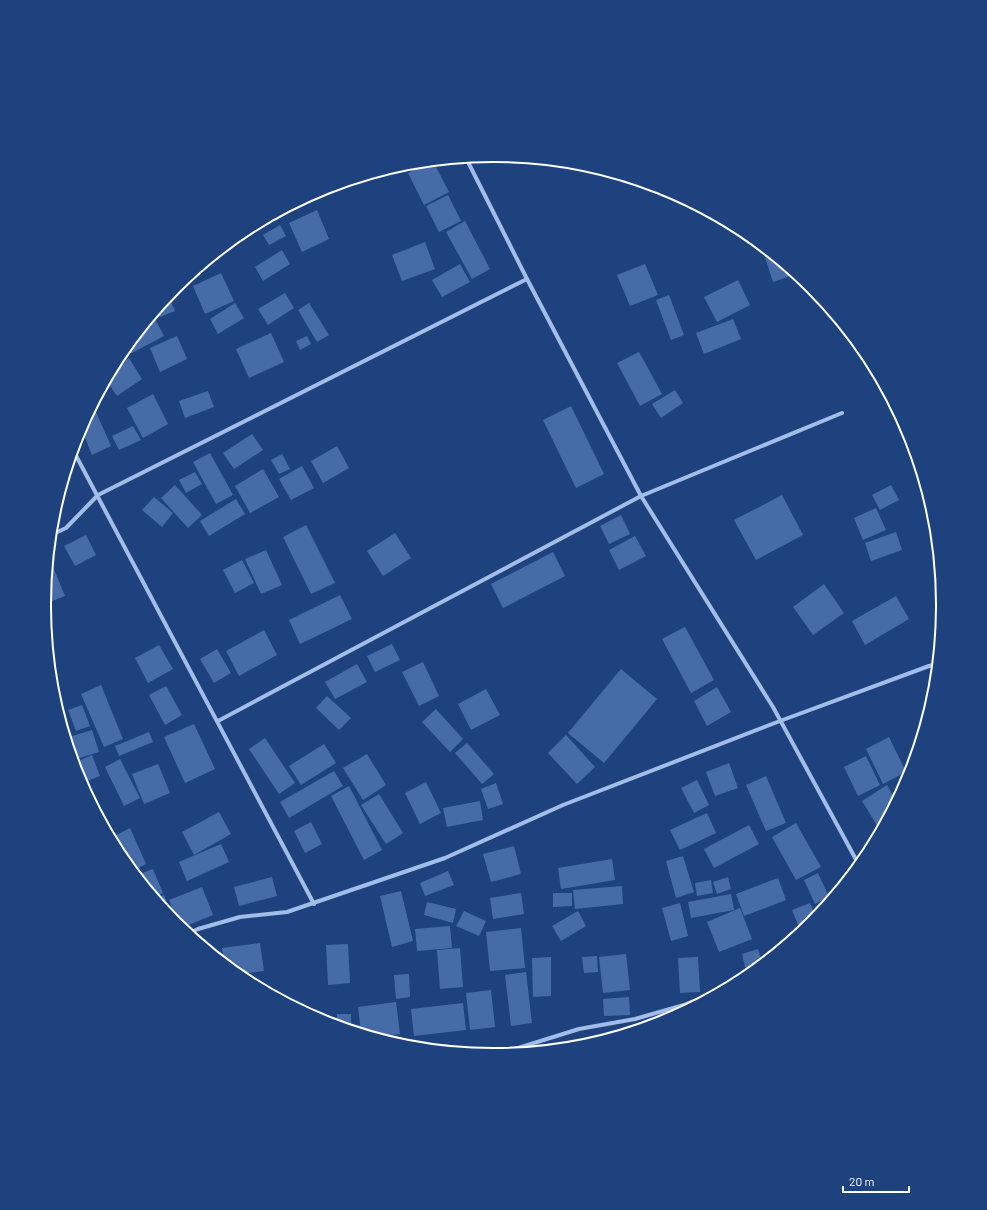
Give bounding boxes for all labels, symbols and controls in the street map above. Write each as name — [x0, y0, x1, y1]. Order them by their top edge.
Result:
scale bar — [843, 1168, 909, 1194]
text: 20 m — [849, 1174, 875, 1188]

